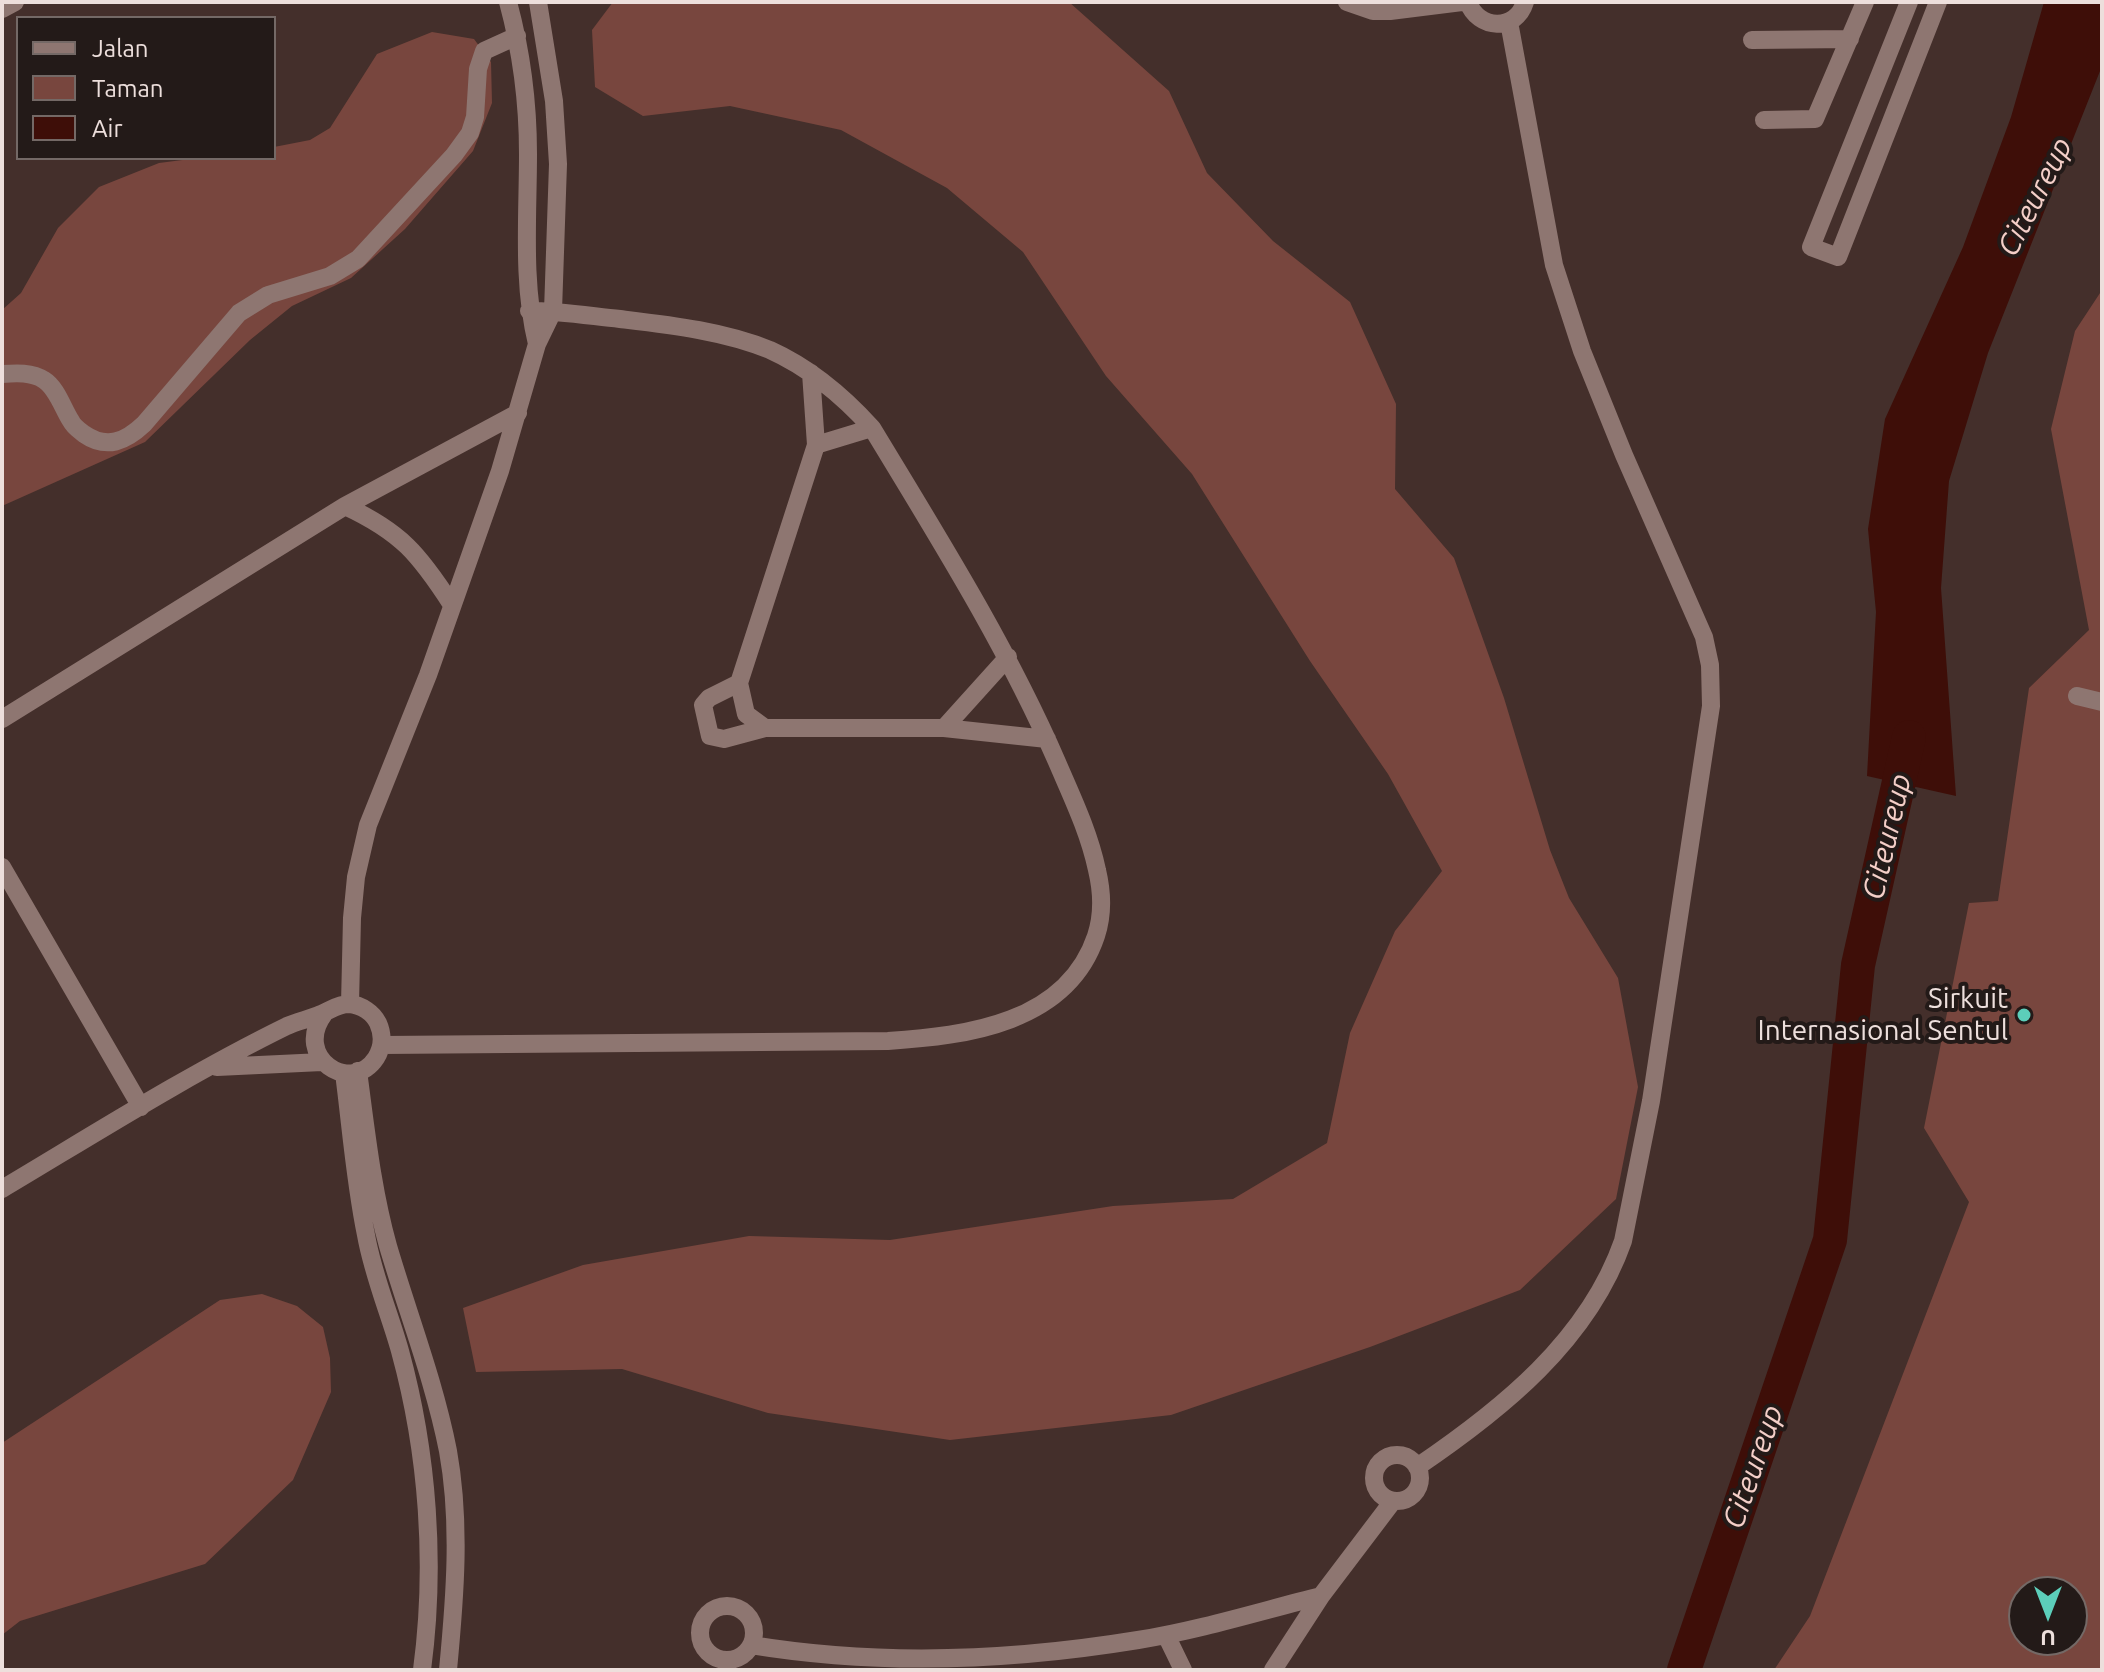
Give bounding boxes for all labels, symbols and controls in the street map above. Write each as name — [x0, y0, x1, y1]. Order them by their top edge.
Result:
legend — [16, 16, 276, 160]
text: Jalan — [92, 35, 149, 62]
text: Taman — [92, 75, 164, 102]
text: Air — [92, 115, 123, 142]
water label: Citeureup — [1990, 132, 2080, 262]
water label: Citeureup — [1855, 771, 1919, 903]
place label: Sirkuit Internasional Sentul — [1758, 982, 2008, 1048]
marker: Sirkuit Internasional Sentul — [2015, 1006, 2033, 1024]
water label: Citeureup — [1715, 1401, 1791, 1533]
north arrow — [2008, 1576, 2088, 1656]
text: U — [2040, 1626, 2056, 1651]

